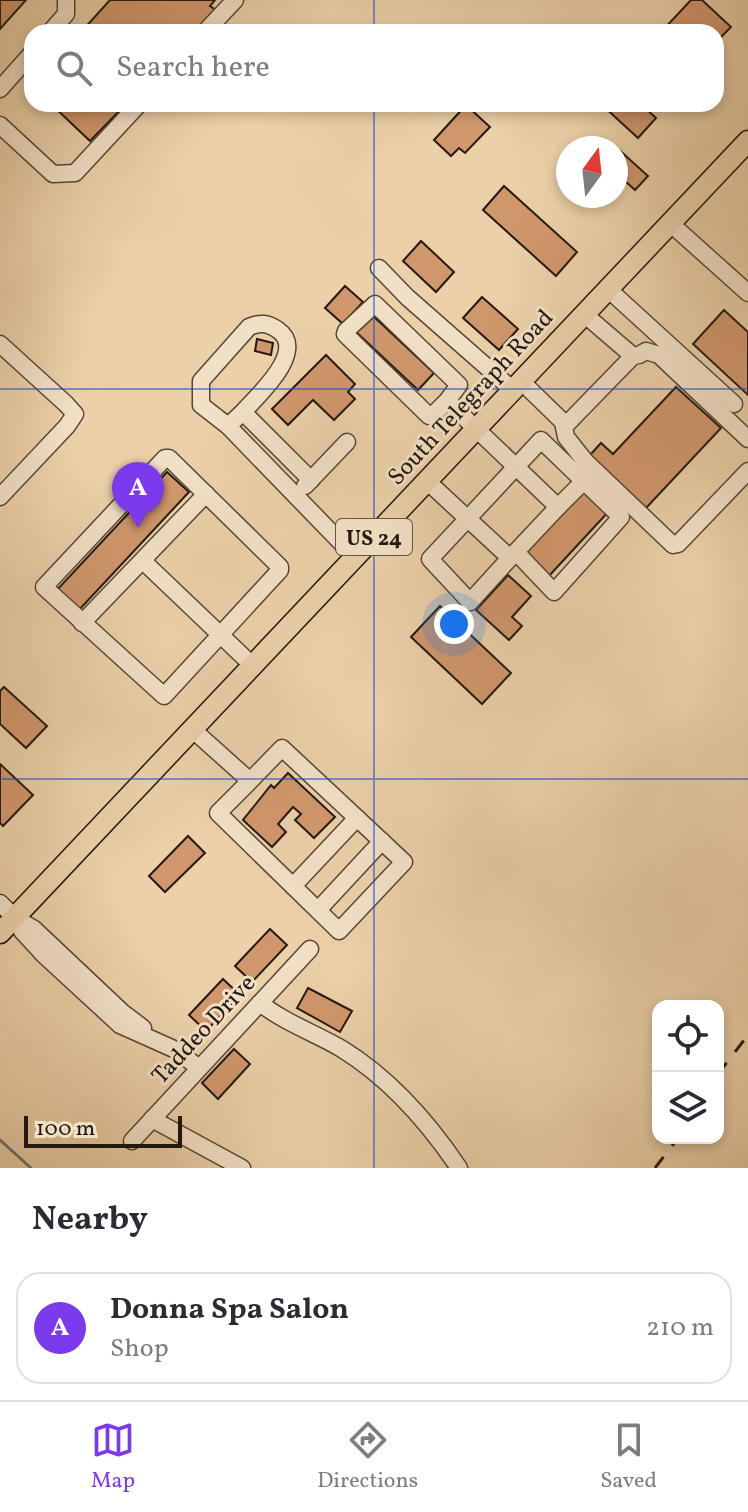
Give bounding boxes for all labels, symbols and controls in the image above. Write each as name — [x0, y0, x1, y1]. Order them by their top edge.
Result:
search box — [24, 24, 724, 112]
icon: search — [52, 46, 96, 90]
text: Search here — [116, 47, 270, 89]
north arrow — [556, 136, 628, 208]
street label: South Telegraph Road — [381, 303, 562, 494]
pin: A — [112, 462, 164, 528]
road number: US 24 — [336, 519, 412, 555]
your location — [434, 604, 474, 644]
street label: Taddeo Drive — [145, 968, 264, 1093]
map controls — [652, 1000, 724, 1144]
button: locate — [652, 1000, 724, 1072]
button: layers — [652, 1072, 724, 1144]
scale bar — [24, 1112, 182, 1148]
text: 100 m — [36, 1114, 95, 1145]
text: Nearby — [32, 1197, 148, 1244]
text: Donna Spa Salon — [110, 1289, 349, 1331]
text: A — [51, 1310, 69, 1346]
text: 210 m — [646, 1310, 714, 1346]
text: Shop — [110, 1331, 169, 1367]
tab: Map — [91, 1418, 135, 1497]
tab: Directions — [317, 1418, 418, 1497]
tab: Saved — [600, 1418, 657, 1497]

